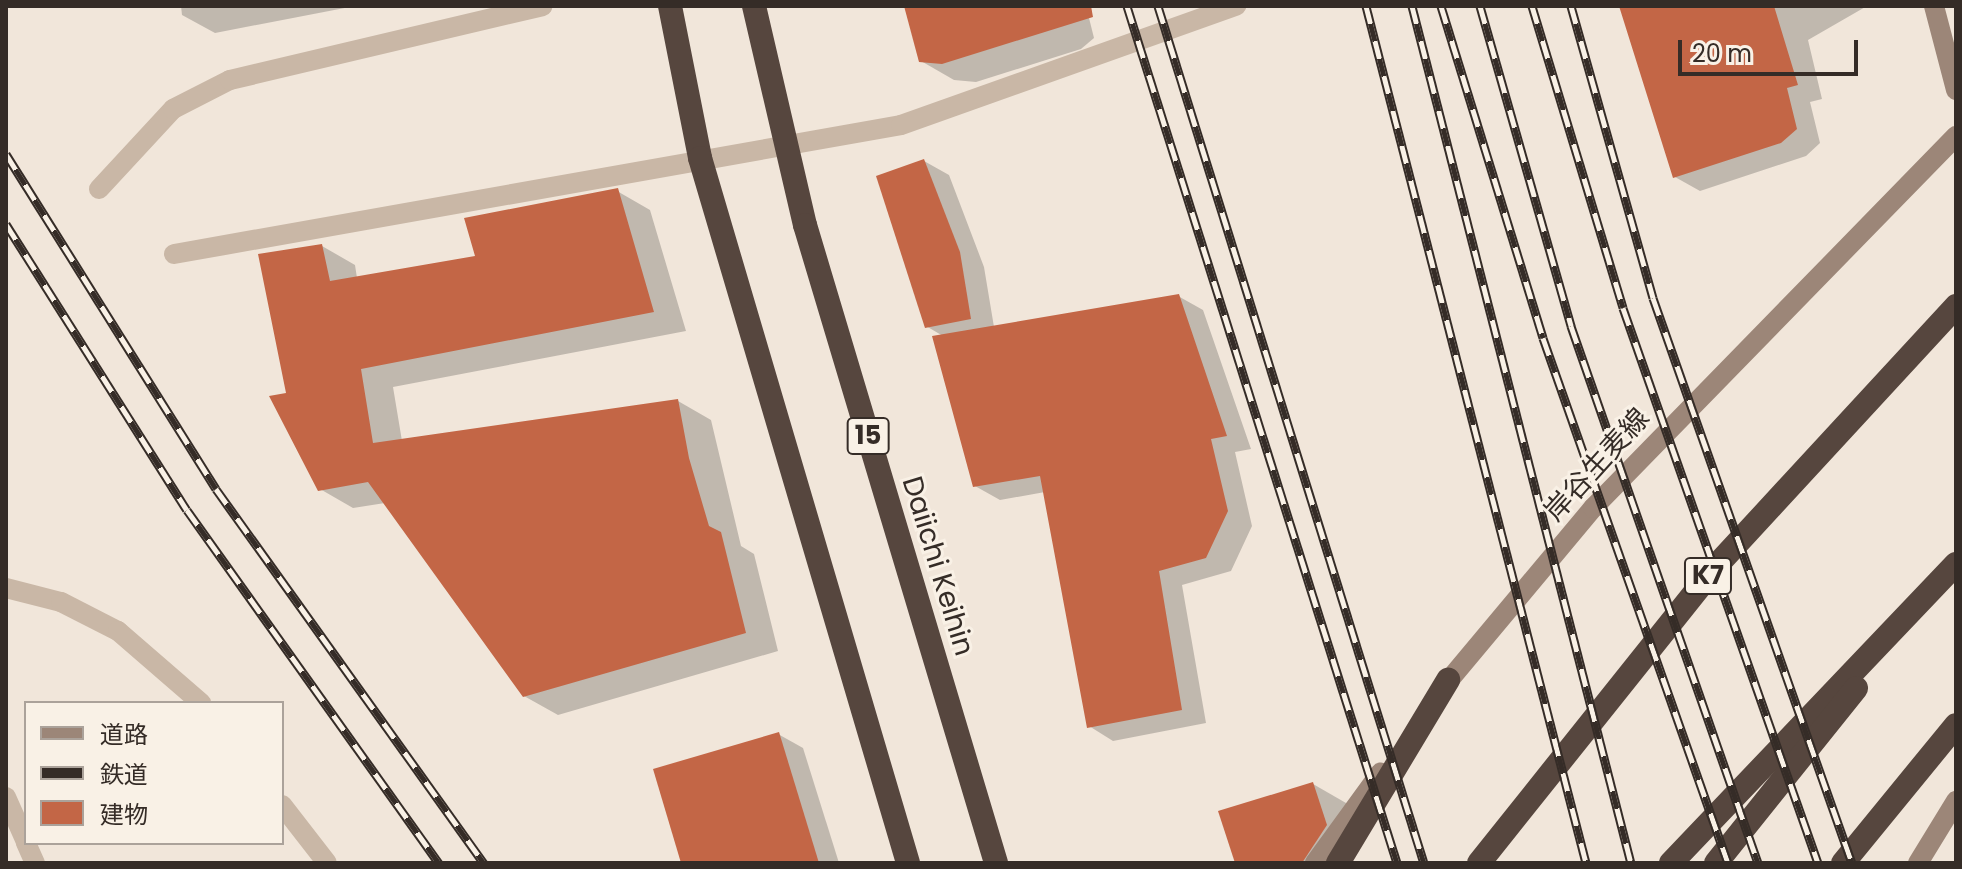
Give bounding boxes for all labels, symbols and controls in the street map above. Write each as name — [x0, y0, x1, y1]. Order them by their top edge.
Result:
scale bar — [1682, 24, 1862, 74]
text: 20 m — [1692, 37, 1752, 70]
street label: 岸谷生麦線 — [1538, 402, 1656, 528]
road number: 15 — [846, 414, 890, 458]
street label: Daiichi Keihin — [895, 472, 981, 660]
road number: K7 — [1682, 554, 1734, 598]
legend — [24, 701, 284, 845]
text: 道路 — [100, 718, 148, 751]
text: 鉄道 — [100, 758, 148, 791]
text: 建物 — [100, 798, 148, 831]

